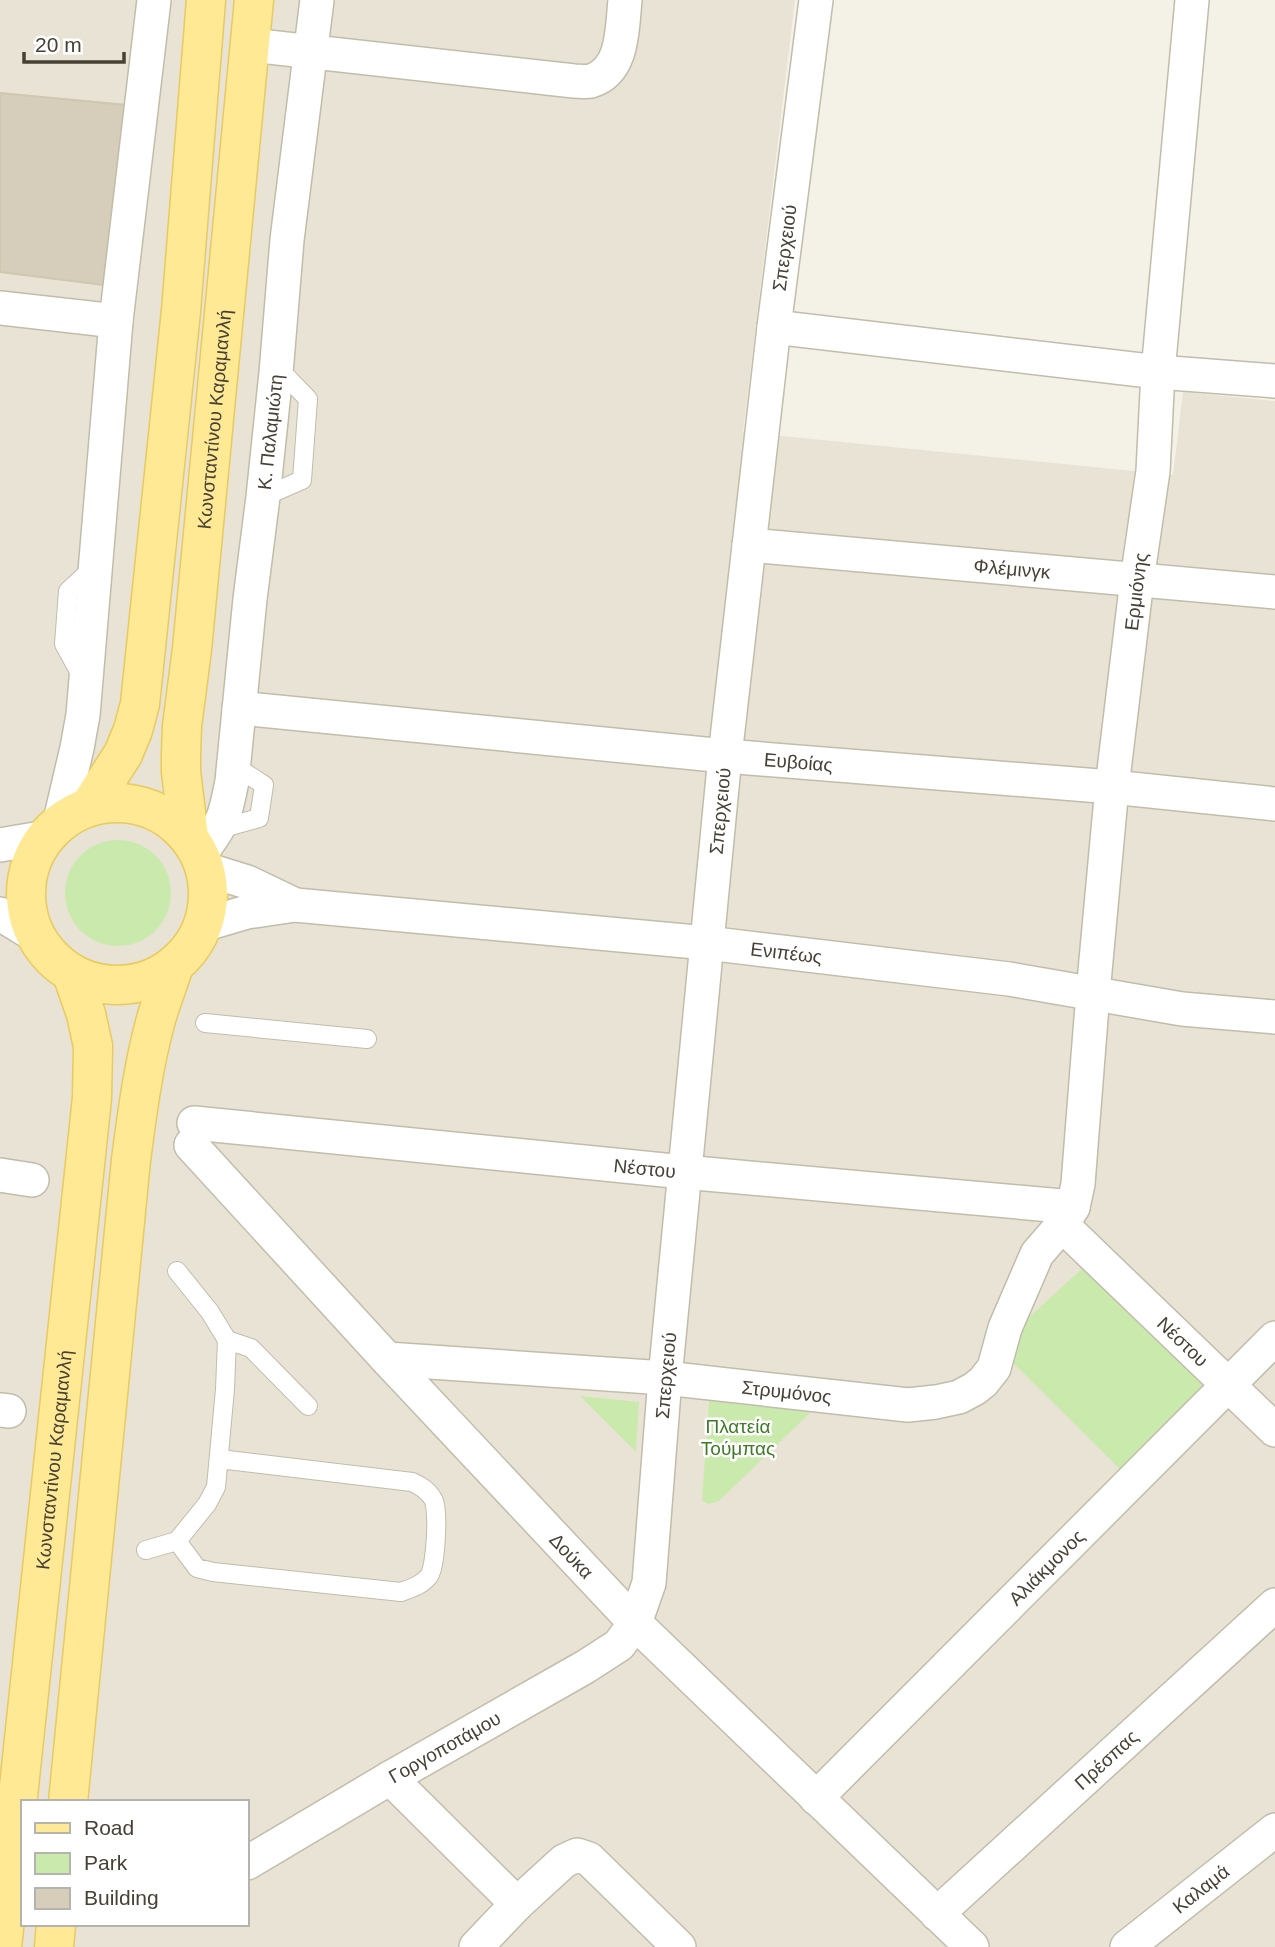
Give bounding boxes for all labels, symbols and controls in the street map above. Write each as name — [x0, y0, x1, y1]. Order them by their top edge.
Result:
scale bar — [24, 21, 124, 65]
text: 20 m — [35, 33, 82, 56]
street label: Σπερχειού — [768, 203, 800, 292]
street label: Κωνσταντίνου Καραμανλή — [193, 308, 235, 530]
street label: Κ. Παλαμιώτη — [253, 373, 286, 491]
street label: Ερμιόνης — [1120, 551, 1151, 632]
street label: Φλέμινγκ — [973, 555, 1052, 582]
street label: Ευβοίας — [763, 749, 834, 775]
street label: Σπερχειού — [705, 767, 734, 855]
street label: Ενιπέως — [749, 938, 823, 967]
street label: Νέστου — [613, 1155, 677, 1182]
street label: Νέστου — [1153, 1312, 1213, 1371]
street label: Σπερχειού — [651, 1331, 680, 1420]
street label: Κωνσταντίνου Καραμανλή — [32, 1349, 76, 1570]
street label: Στρυμόνος — [741, 1376, 833, 1407]
park label: Πλατεία Τούμπας — [701, 1416, 775, 1459]
street label: Αλιάκμονος — [1004, 1525, 1088, 1609]
street label: Δούκα — [546, 1529, 598, 1583]
street label: Γοργοποτάμου — [385, 1707, 504, 1787]
street label: Πρέσπας — [1070, 1726, 1142, 1793]
legend — [21, 1800, 248, 1926]
text: Road — [84, 1816, 134, 1839]
text: Park — [84, 1851, 128, 1874]
street label: Καλαμά — [1169, 1860, 1233, 1917]
text: Building — [84, 1886, 159, 1909]

